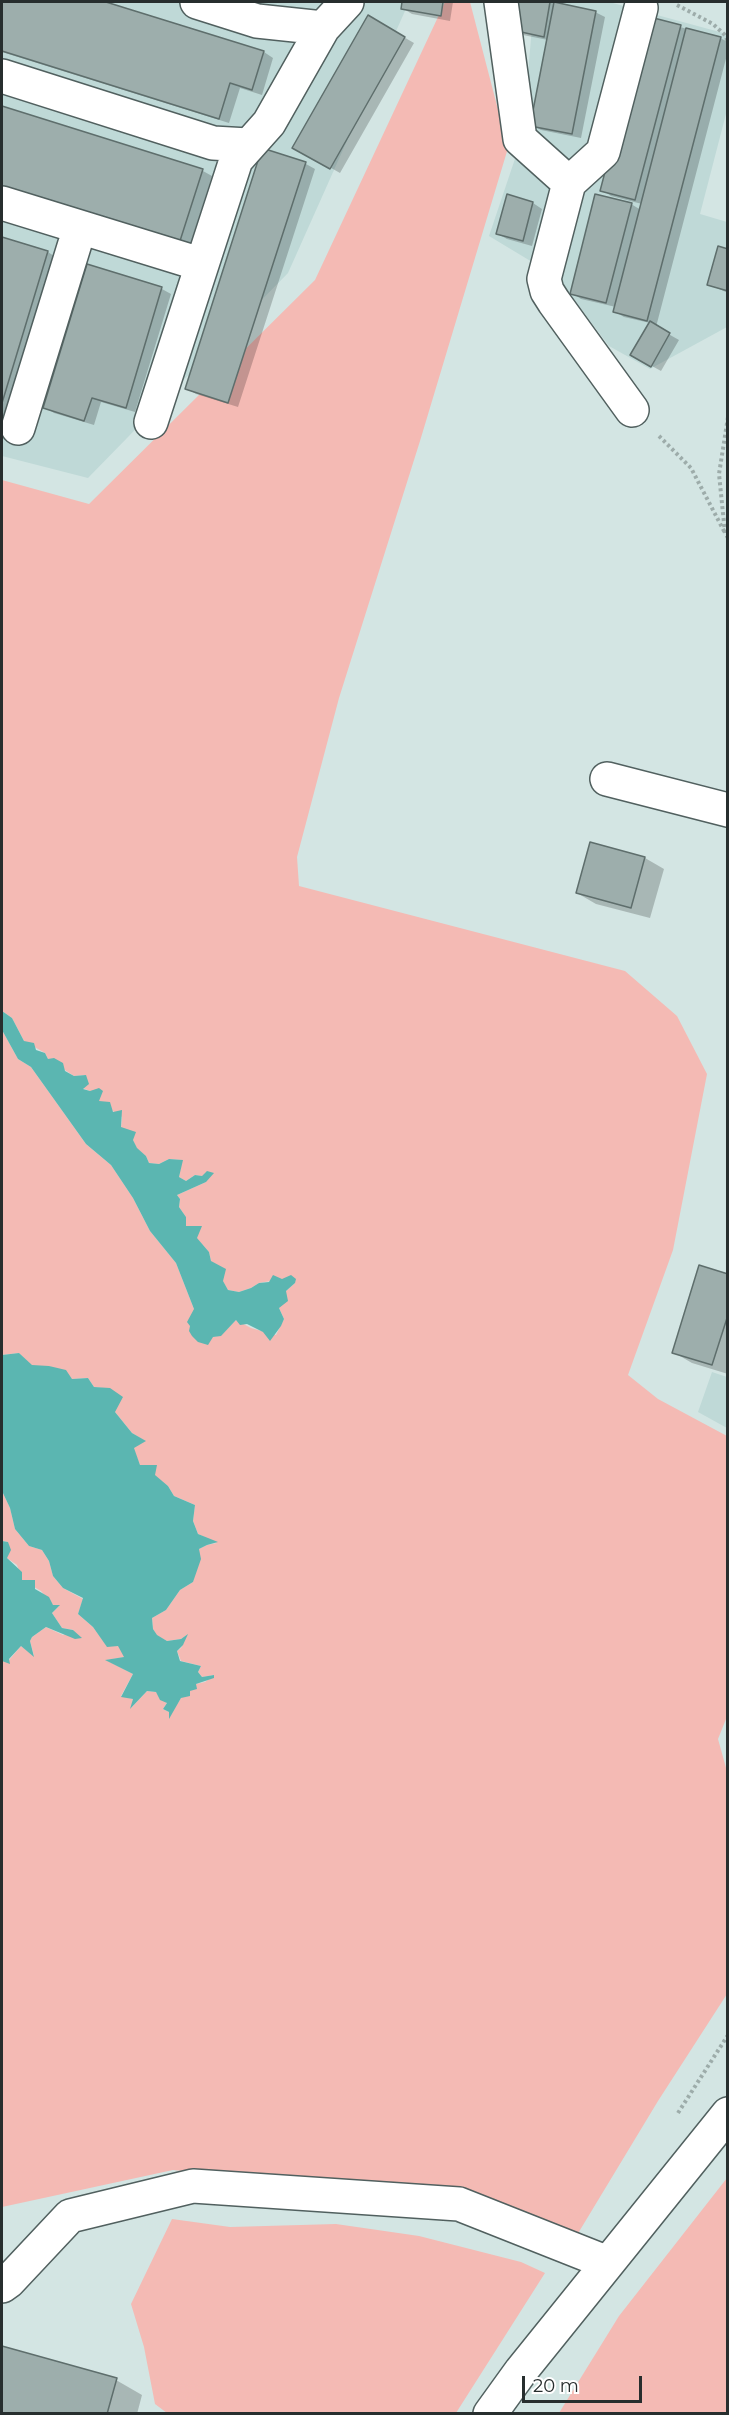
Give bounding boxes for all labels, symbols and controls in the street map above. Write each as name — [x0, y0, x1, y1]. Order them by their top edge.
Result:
scale bar — [525, 2364, 645, 2402]
text: 20 m — [533, 2375, 579, 2397]

